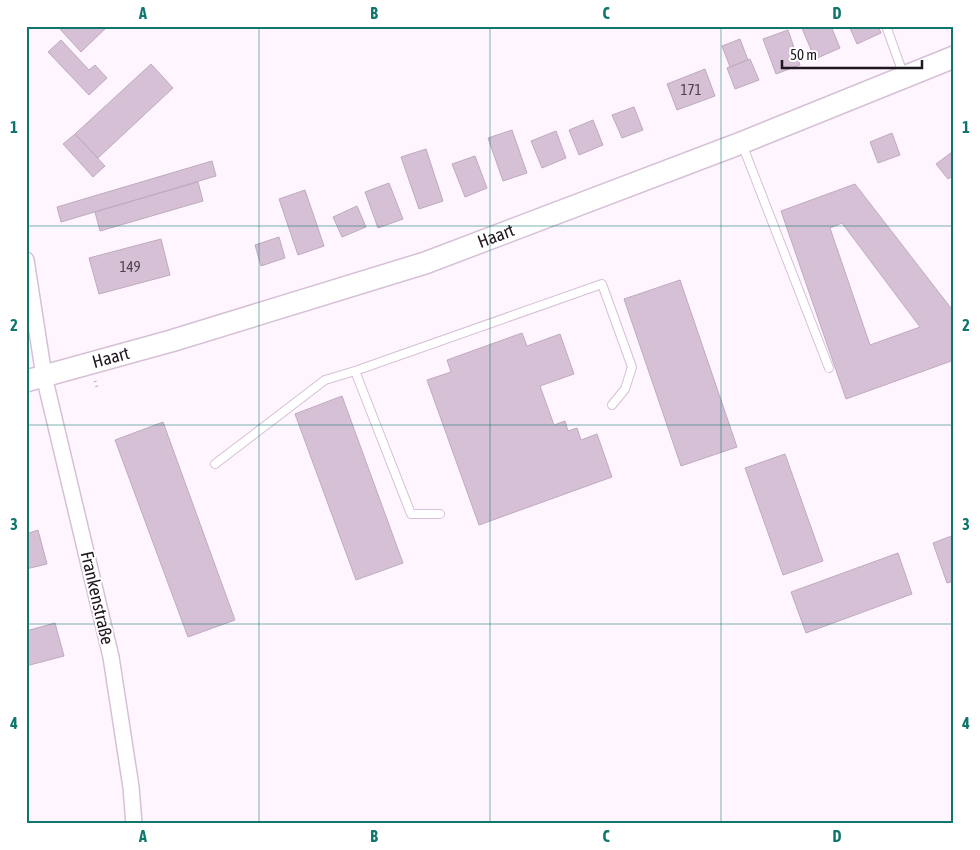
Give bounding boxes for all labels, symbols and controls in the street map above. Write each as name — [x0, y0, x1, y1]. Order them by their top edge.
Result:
text: A — [138, 4, 147, 22]
text: B — [370, 4, 378, 22]
text: C — [602, 4, 610, 22]
text: D — [833, 4, 842, 22]
scale bar — [782, 38, 922, 70]
text: 50 m — [790, 46, 817, 63]
house number: 171 — [680, 81, 702, 98]
text: 1 — [10, 118, 18, 136]
text: 1 — [962, 118, 970, 136]
street label: Haart — [474, 219, 517, 252]
house number: 149 — [119, 258, 141, 275]
text: 2 — [10, 316, 18, 334]
text: 2 — [962, 316, 970, 334]
street label: Haart — [90, 342, 132, 372]
text: 3 — [10, 515, 18, 533]
text: 3 — [962, 515, 970, 533]
street label: Frankenstraße — [77, 549, 118, 646]
text: 4 — [9, 714, 18, 732]
text: 4 — [961, 714, 970, 732]
text: A — [138, 827, 147, 845]
text: B — [370, 827, 378, 845]
text: C — [602, 827, 610, 845]
text: D — [833, 827, 842, 845]

